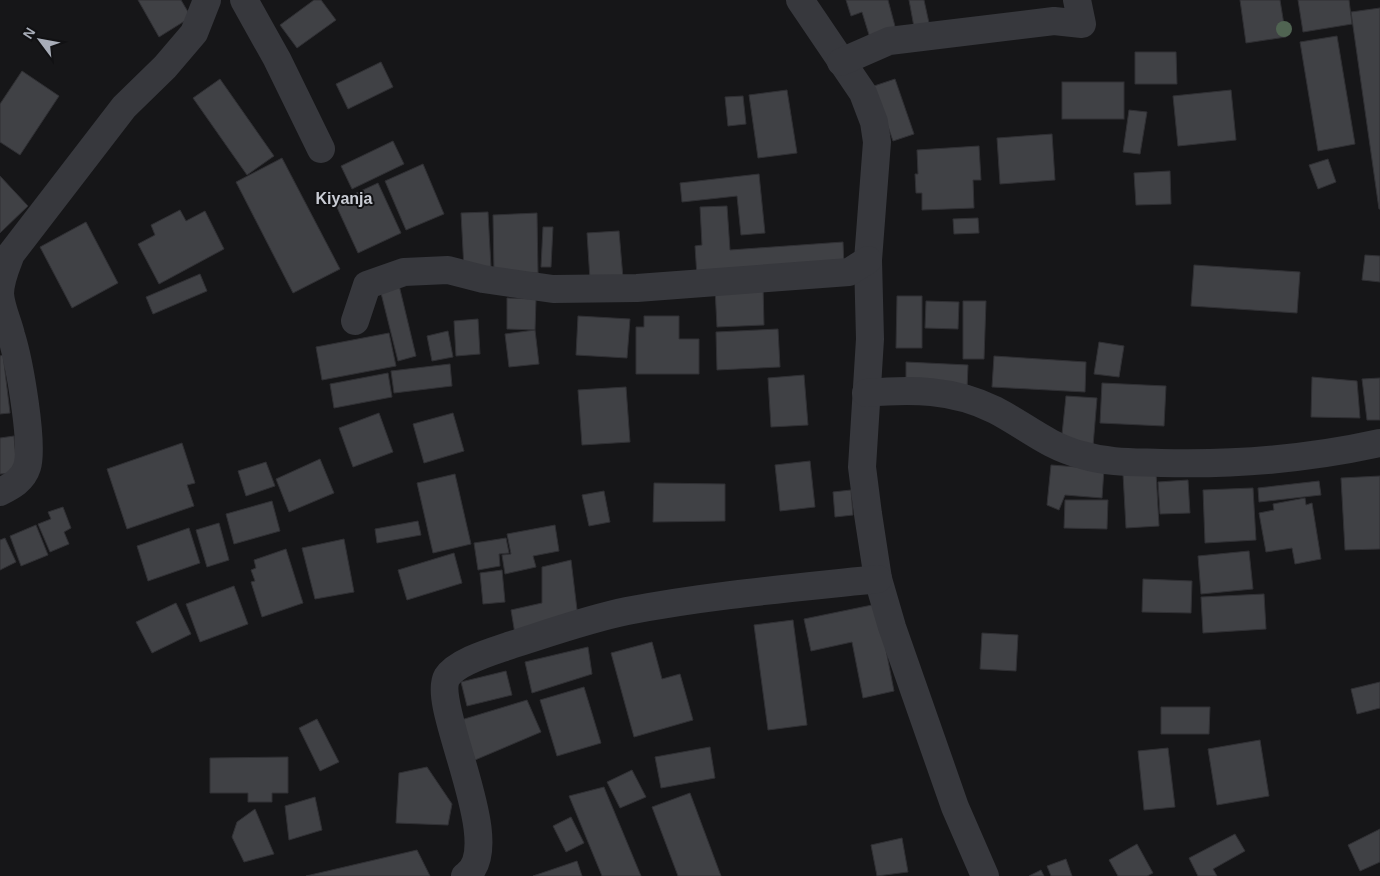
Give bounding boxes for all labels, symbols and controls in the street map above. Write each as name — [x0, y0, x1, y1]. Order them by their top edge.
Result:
north arrow — [15, 15, 65, 65]
text: N — [20, 25, 38, 42]
district label: Kiyanja — [316, 190, 373, 207]

